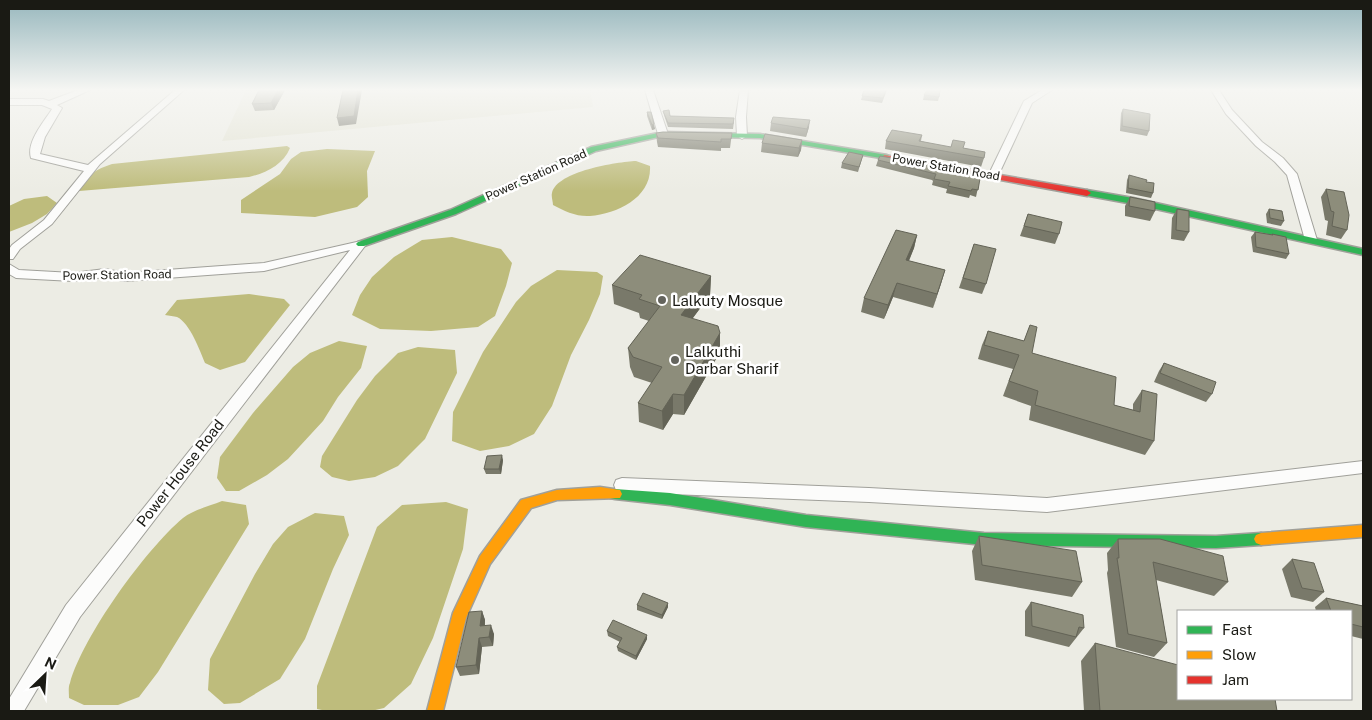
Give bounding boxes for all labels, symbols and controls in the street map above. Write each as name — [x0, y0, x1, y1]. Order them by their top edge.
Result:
street label: Power Station Road — [483, 146, 589, 204]
street label: Power Station Road — [891, 151, 1001, 183]
street label: Power Station Road — [62, 267, 172, 283]
place label: Lalkuty Mosque — [672, 292, 783, 309]
marker: Lalkuty Mosque — [656, 294, 668, 306]
place label: Lalkuthi Darbar Sharif — [685, 343, 779, 377]
marker: Lalkuthi Darbar Sharif — [669, 354, 681, 366]
street label: Power House Road — [133, 416, 227, 530]
legend — [1177, 610, 1352, 700]
text: Fast — [1222, 621, 1252, 638]
text: Slow — [1222, 646, 1257, 663]
north arrow — [20, 650, 70, 700]
text: N — [42, 654, 59, 673]
text: Jam — [1222, 671, 1249, 688]

